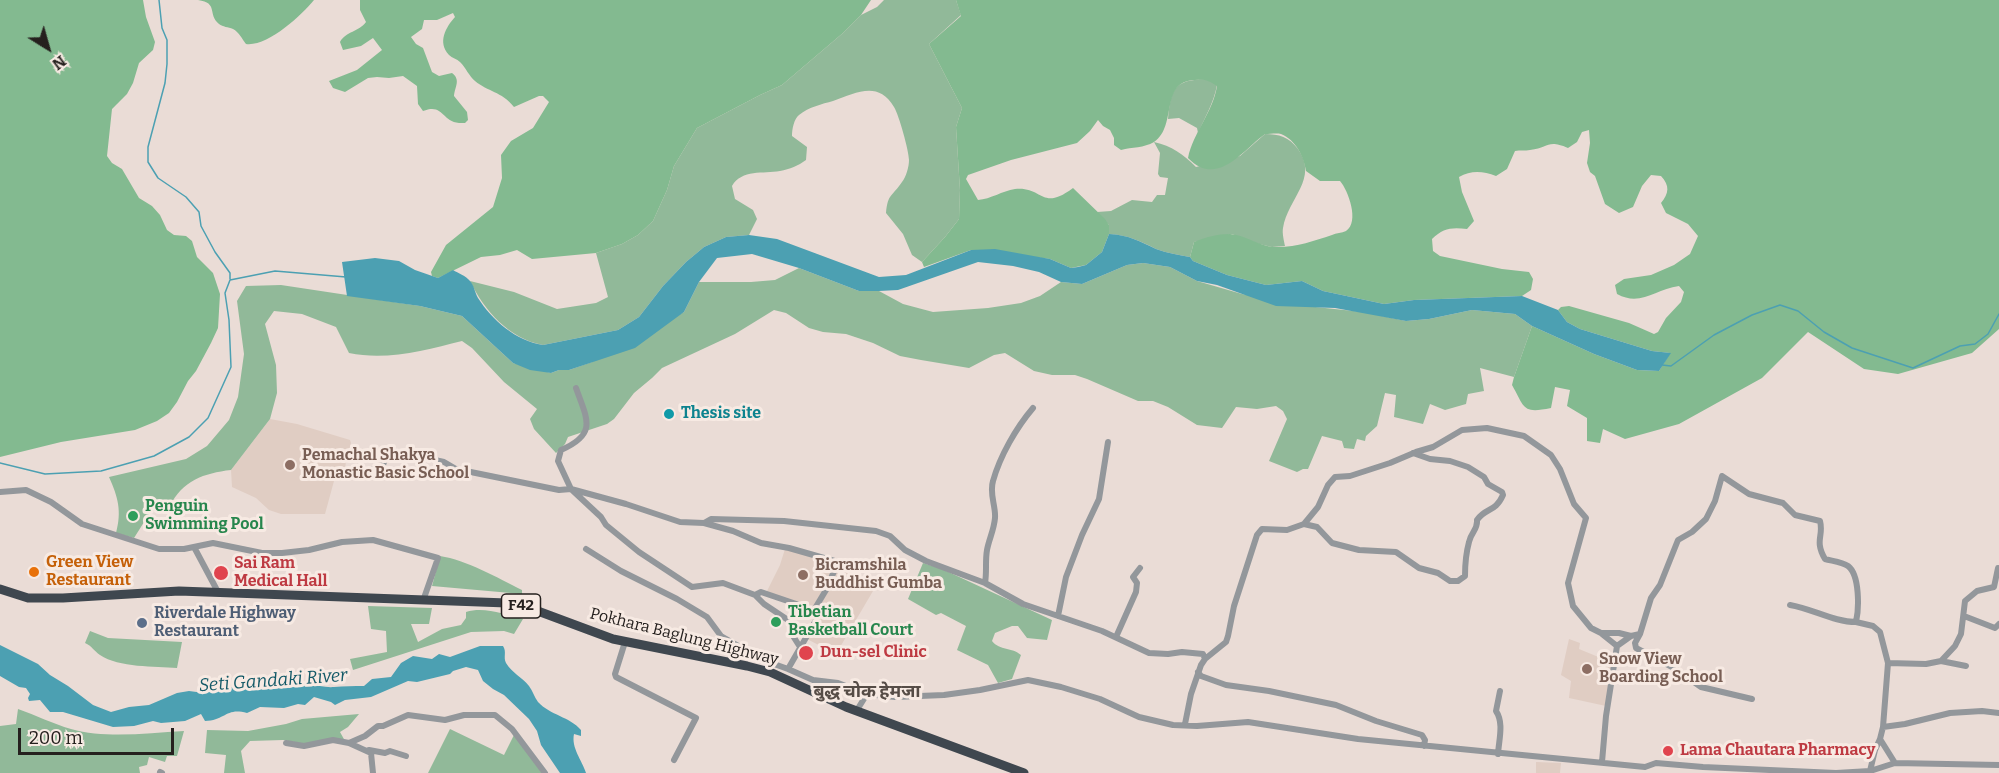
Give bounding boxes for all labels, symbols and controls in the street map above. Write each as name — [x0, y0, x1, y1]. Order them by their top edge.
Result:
north arrow — [18, 18, 78, 78]
text: N — [48, 51, 70, 74]
place label: Thesis site — [681, 404, 761, 424]
marker: Thesis site — [662, 407, 676, 421]
place label: Pemachal Shakya Monastic Basic School — [302, 446, 469, 484]
marker: Pemachal Shakya Monastic Basic School — [283, 458, 297, 472]
place label: Penguin Swimming Pool — [145, 497, 264, 535]
marker: Penguin Swimming Pool — [126, 509, 140, 523]
place label: Green View Restaurant — [46, 553, 133, 591]
place label: Sai Ram Medical Hall — [234, 554, 327, 592]
place label: Bicramshila Buddhist Gumba — [815, 556, 942, 594]
marker: Sai Ram Medical Hall — [212, 564, 230, 582]
marker: Green View Restaurant — [27, 565, 41, 579]
marker: Bicramshila Buddhist Gumba — [796, 568, 810, 582]
road number: F42 — [502, 594, 540, 618]
place label: Tibetian Basketball Court — [788, 603, 913, 641]
place label: Riverdale Highway Restaurant — [154, 604, 296, 642]
street label: Pokhara Baglung Highway — [588, 604, 780, 670]
marker: Tibetian Basketball Court — [769, 615, 783, 629]
marker: Riverdale Highway Restaurant — [135, 616, 149, 630]
place label: Dun-sel Clinic — [820, 643, 927, 663]
marker: Dun-sel Clinic — [797, 644, 815, 662]
place label: Snow View Boarding School — [1599, 650, 1723, 688]
marker: Snow View Boarding School — [1580, 662, 1594, 676]
water label: Seti Gandaki River — [198, 665, 348, 697]
district label: बुद्ध चोक हेमजा — [813, 681, 921, 703]
scale bar — [21, 716, 177, 754]
text: 200 m — [29, 727, 83, 749]
place label: Lama Chautara Pharmacy — [1680, 741, 1875, 761]
marker: Lama Chautara Pharmacy — [1661, 744, 1675, 758]

